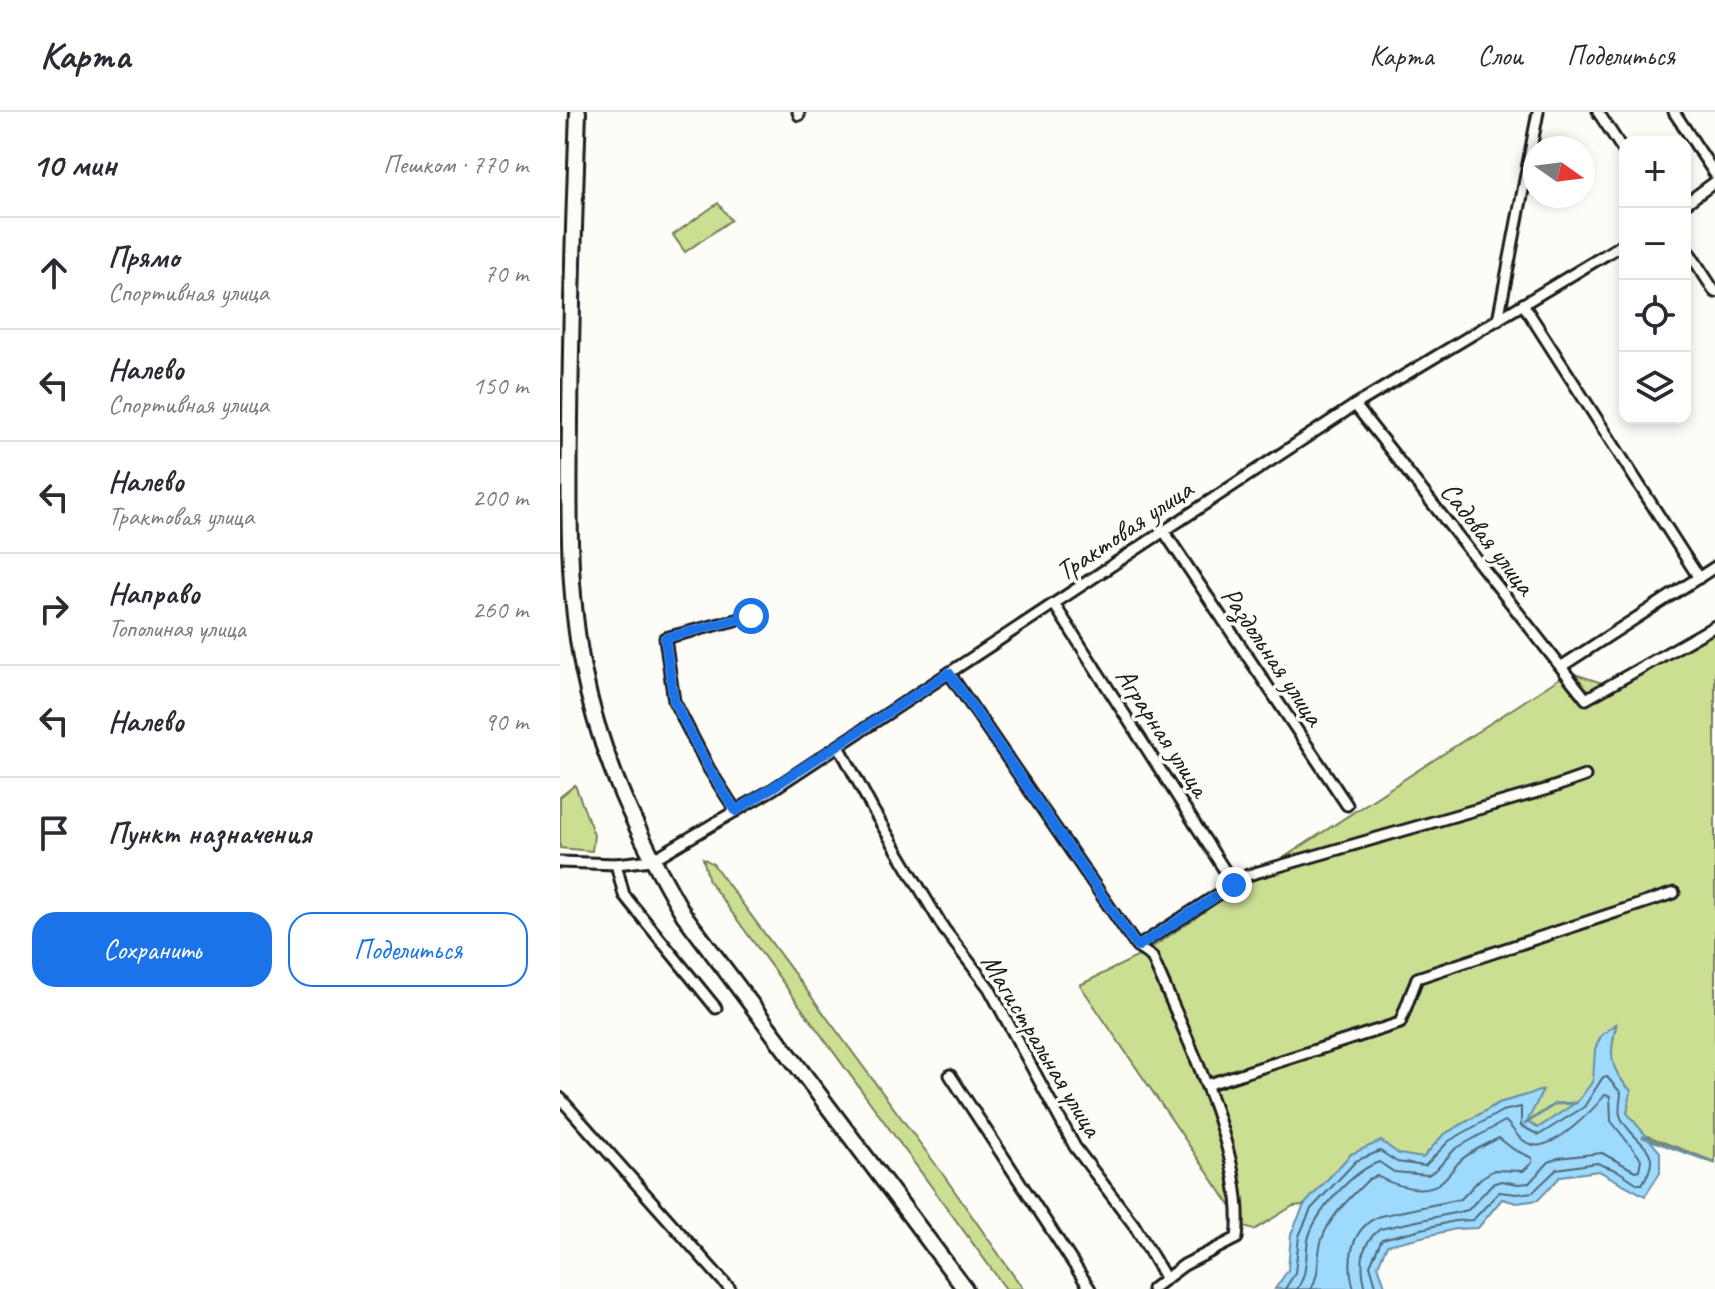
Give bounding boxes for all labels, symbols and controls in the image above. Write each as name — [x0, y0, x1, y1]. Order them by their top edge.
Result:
text: Карта — [40, 32, 130, 79]
text: Карта — [1370, 38, 1434, 73]
text: Слои — [1478, 38, 1523, 73]
text: Поделиться — [1567, 38, 1675, 73]
north arrow — [1523, 136, 1595, 208]
map controls — [1619, 136, 1691, 424]
button: + — [1619, 136, 1691, 208]
text: 10 мин — [32, 143, 116, 186]
text: Пешком · 770 m — [383, 148, 528, 181]
button: − — [1619, 208, 1691, 280]
text: Прямо — [108, 238, 179, 276]
icon: ahead — [32, 251, 76, 295]
text: 70 m — [484, 257, 528, 290]
text: Спортивная улица — [108, 276, 269, 309]
button: locate — [1619, 280, 1691, 352]
text: Налево — [108, 350, 184, 388]
button: layers — [1619, 352, 1691, 424]
icon: left — [32, 363, 76, 407]
text: 150 m — [472, 369, 528, 402]
text: Спортивная улица — [108, 388, 269, 421]
text: Налево — [108, 462, 184, 500]
street label: Трактовая улица — [1049, 471, 1200, 589]
street label: Садовая улица — [1433, 474, 1544, 603]
icon: left — [32, 475, 76, 519]
text: 200 m — [472, 481, 528, 514]
text: Трактовая улица — [108, 500, 254, 533]
text: Направо — [108, 574, 200, 612]
street label: Раздольная улица — [1213, 580, 1333, 734]
icon: right — [32, 587, 76, 631]
text: 260 m — [472, 593, 528, 626]
route start — [733, 598, 769, 634]
text: Тополиная улица — [108, 612, 246, 645]
street label: Аграрная улица — [1108, 661, 1219, 805]
icon: left — [32, 699, 76, 743]
text: Налево — [108, 702, 184, 740]
text: 90 m — [484, 705, 528, 738]
icon: arrive — [32, 811, 76, 855]
text: Пункт назначения — [108, 814, 311, 852]
route end — [1216, 867, 1252, 903]
button: Сохранить — [32, 912, 272, 987]
button: Поделиться — [288, 912, 528, 987]
street label: Магистральная улица — [974, 947, 1111, 1144]

